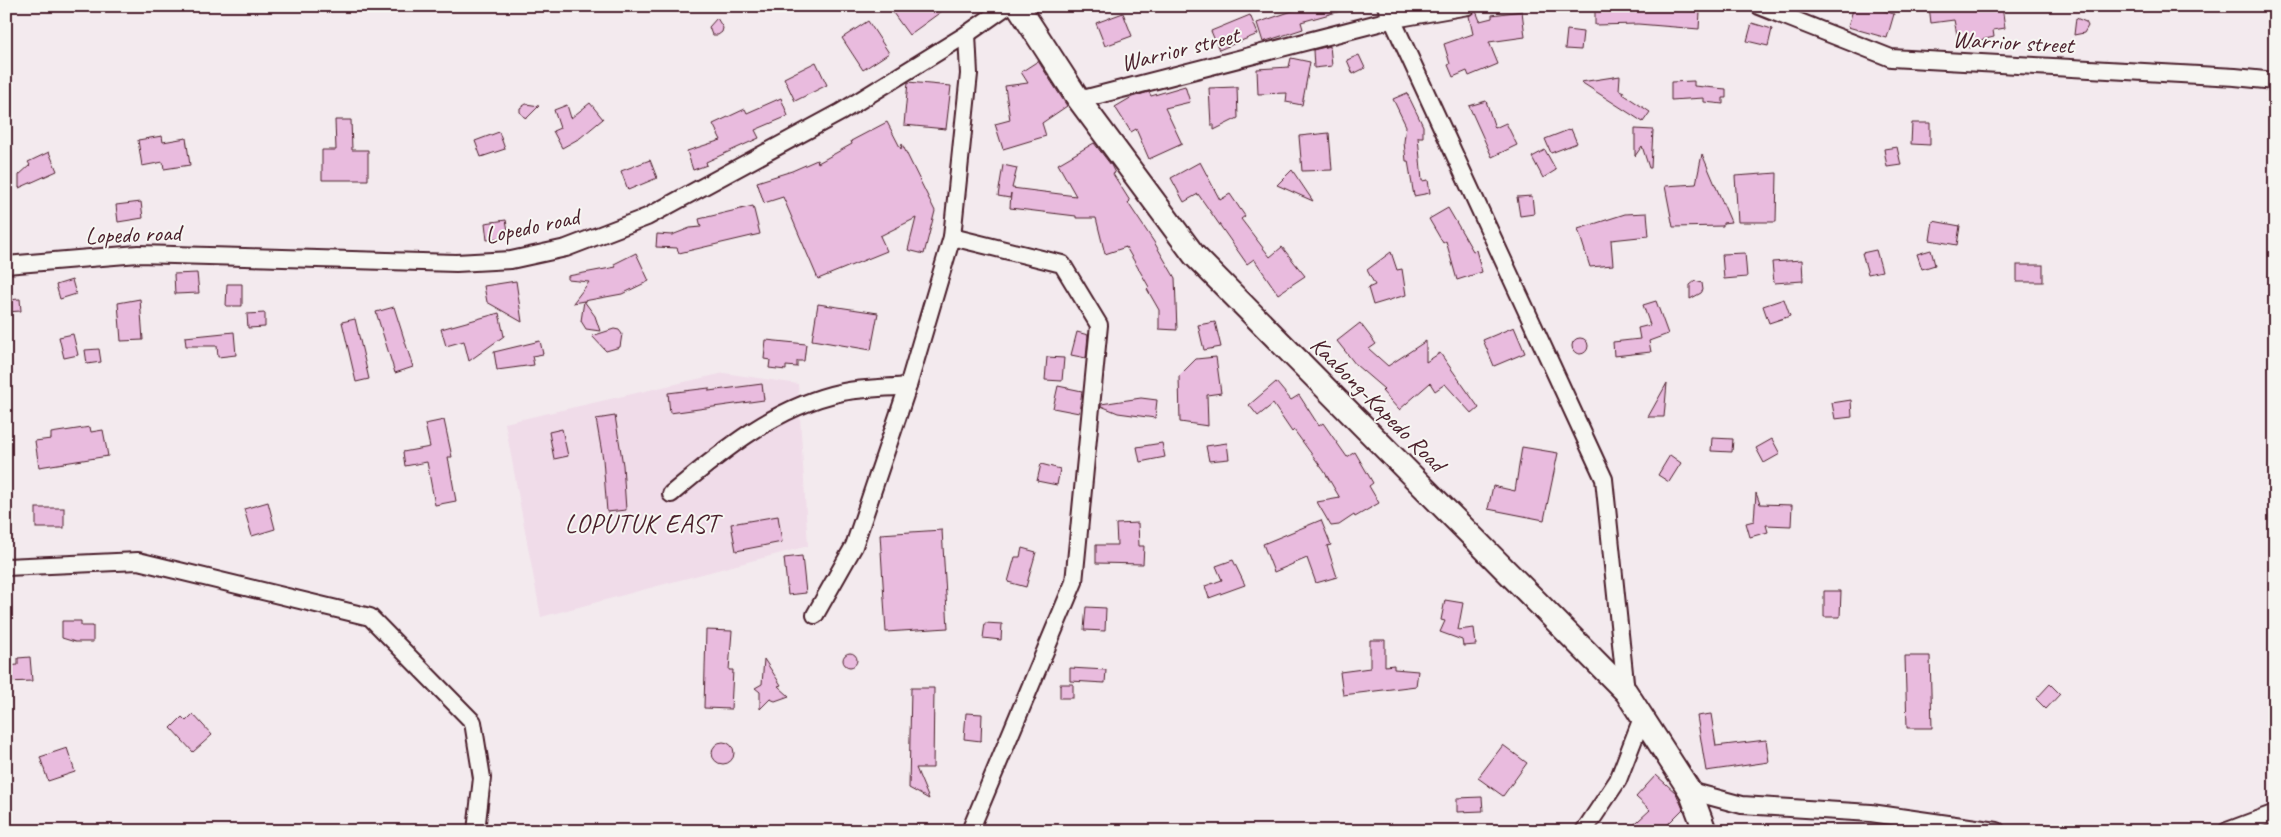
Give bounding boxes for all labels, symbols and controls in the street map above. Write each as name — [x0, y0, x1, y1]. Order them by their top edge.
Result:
street label: Warrior street — [1118, 19, 1244, 78]
street label: Warrior street — [1952, 24, 2076, 60]
street label: Lopedo road — [482, 201, 585, 251]
street label: Lopedo road — [85, 217, 185, 251]
street label: Kaabong-Kapedo Road — [1304, 330, 1455, 481]
district label: LOPUTUK EAST — [565, 507, 723, 540]

